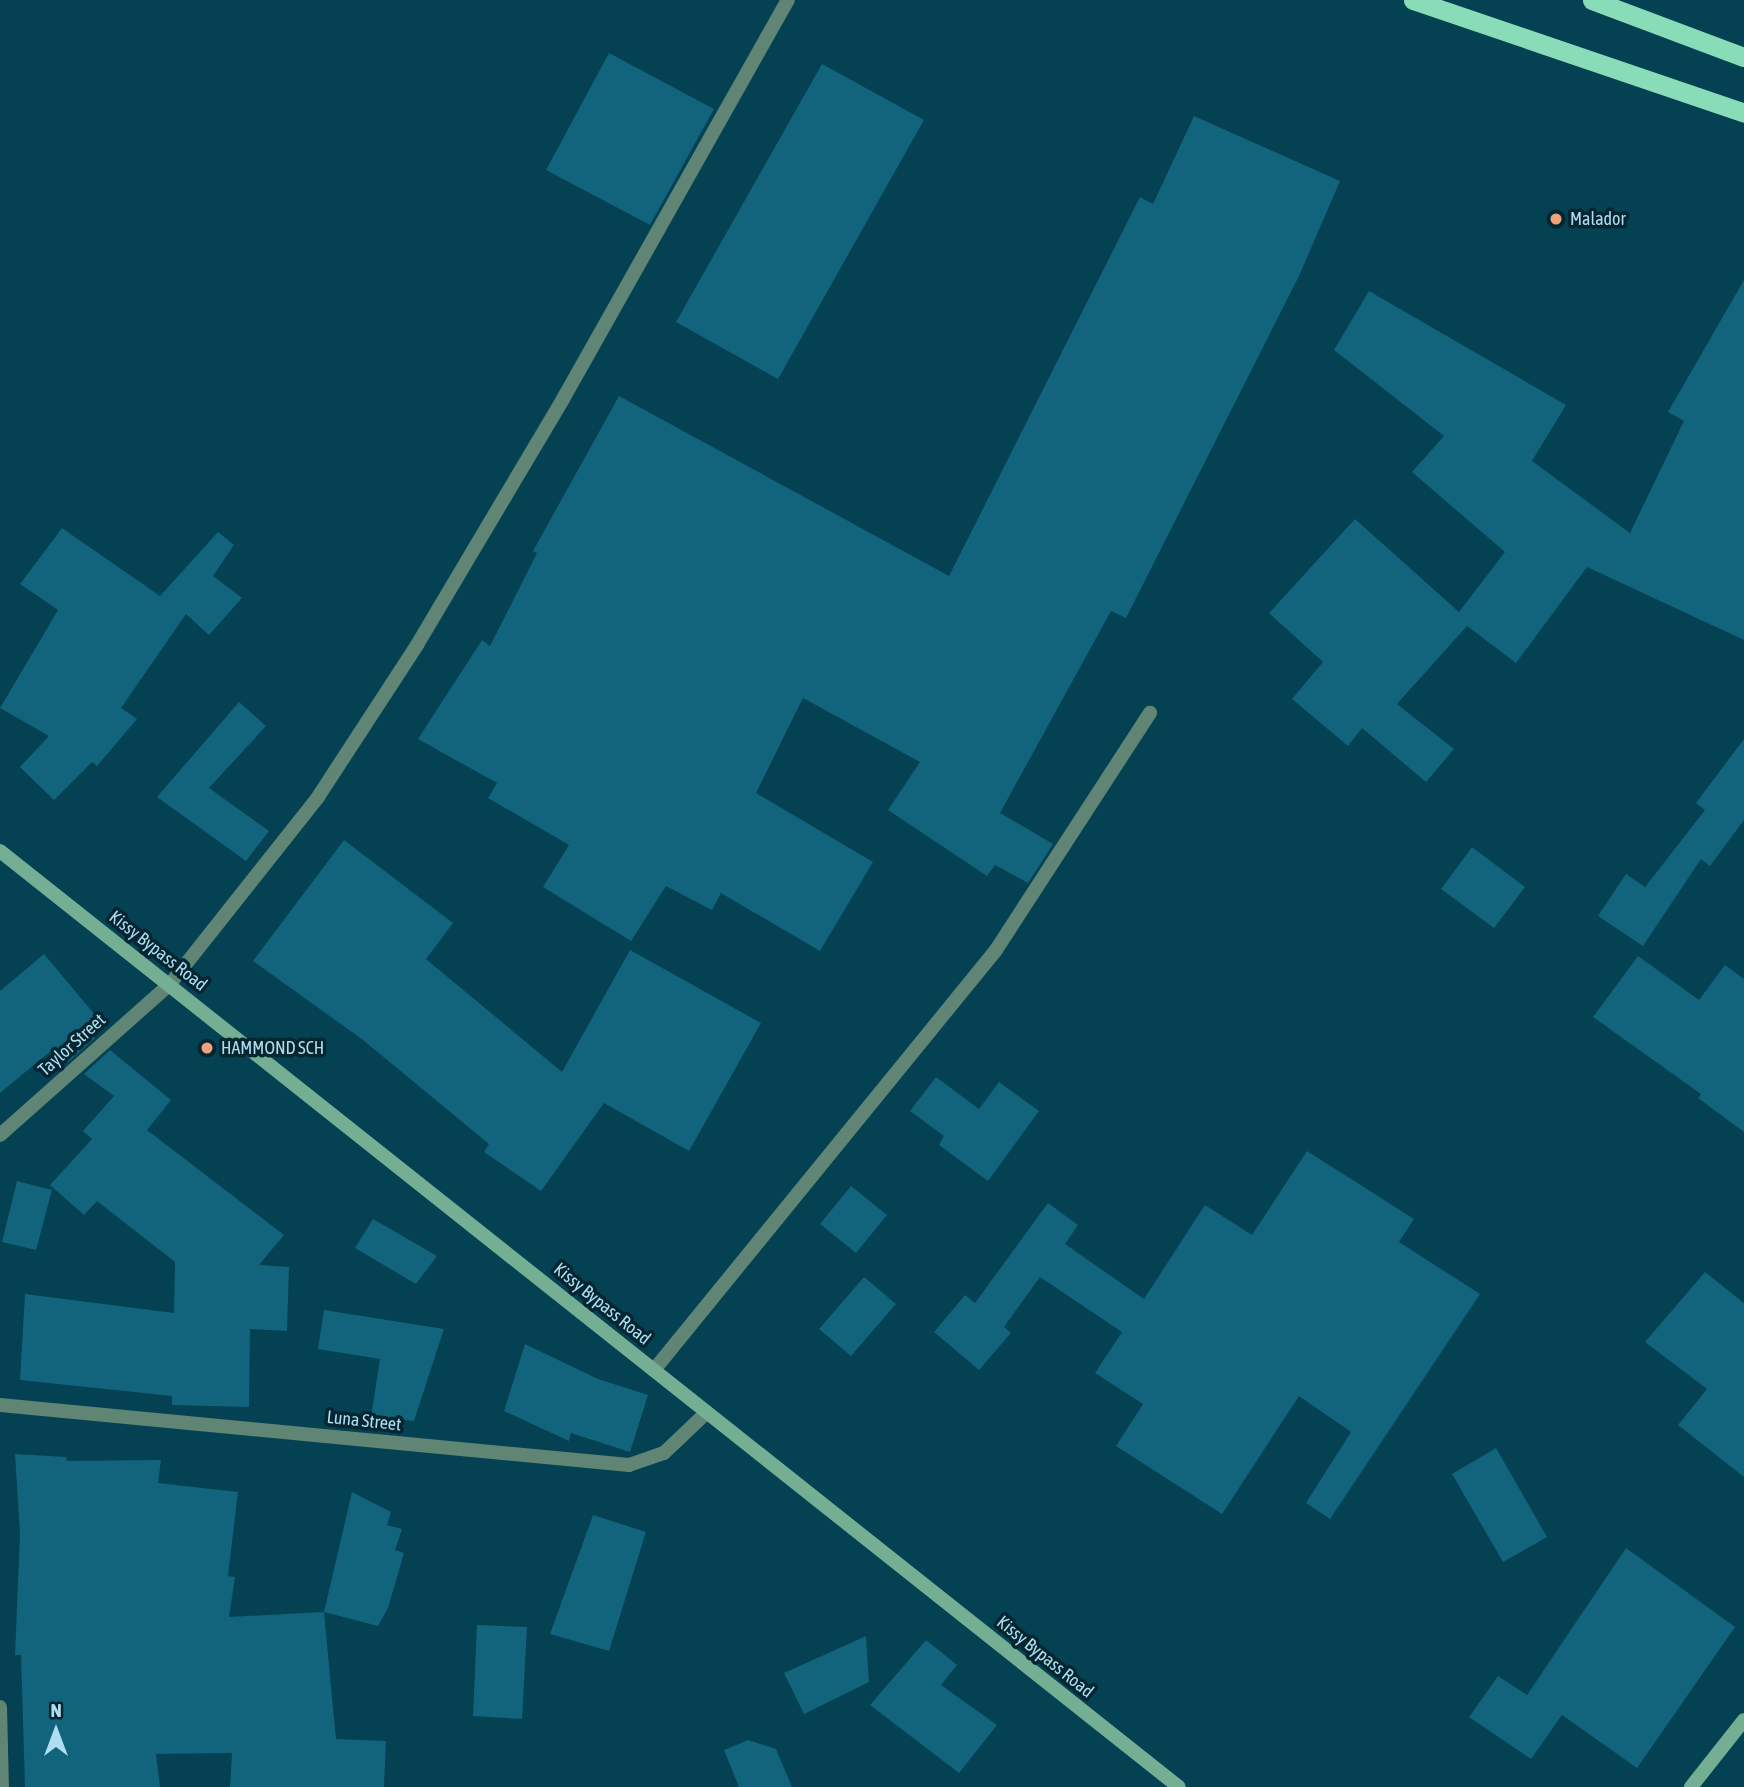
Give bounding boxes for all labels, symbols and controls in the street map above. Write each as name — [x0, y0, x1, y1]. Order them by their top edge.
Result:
place label: Malador — [1570, 208, 1626, 230]
marker: Malador — [1548, 211, 1564, 227]
street label: Kissy Bypass Road — [105, 906, 211, 996]
street label: Taylor Street — [34, 1009, 110, 1081]
place label: HAMMOND SCH — [221, 1037, 324, 1059]
marker: HAMMOND SCH — [199, 1040, 215, 1056]
street label: Kissy Bypass Road — [549, 1258, 655, 1350]
street label: Luna Street — [326, 1406, 402, 1436]
street label: Kissy Bypass Road — [992, 1611, 1098, 1703]
north arrow — [21, 1696, 91, 1766]
text: N — [50, 1699, 62, 1721]

